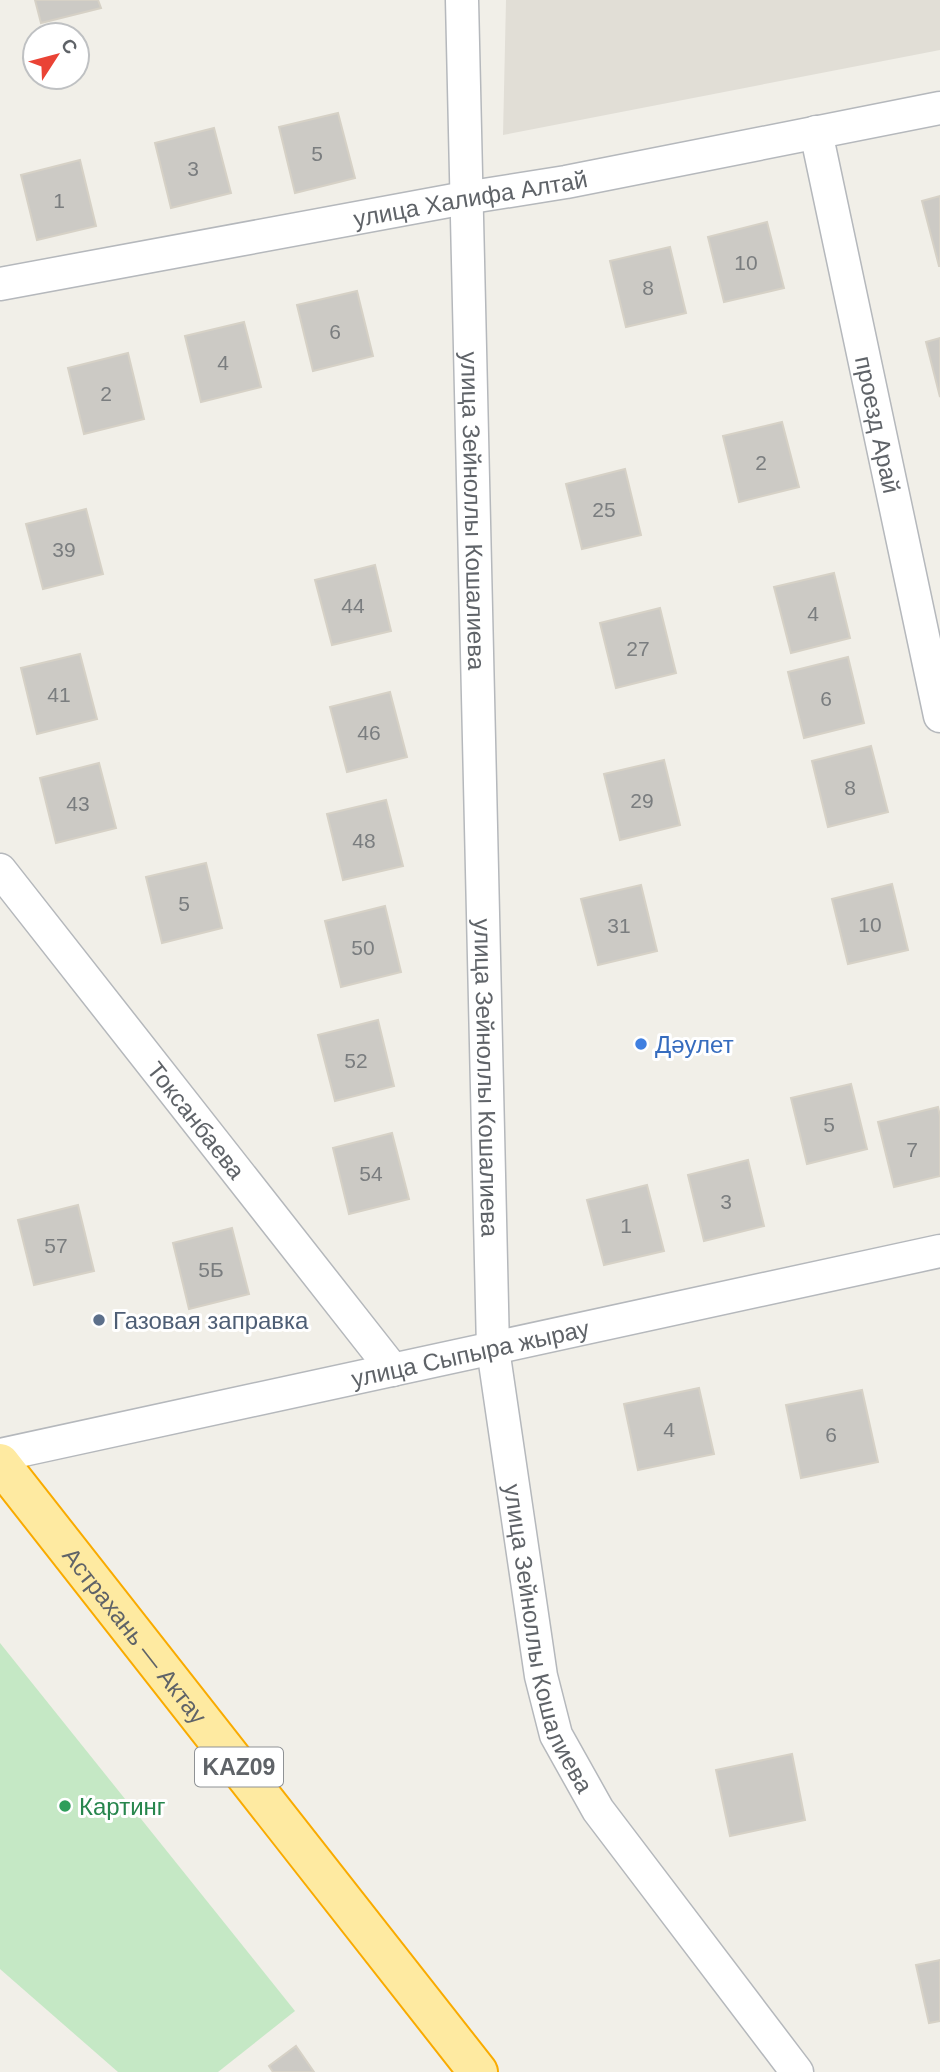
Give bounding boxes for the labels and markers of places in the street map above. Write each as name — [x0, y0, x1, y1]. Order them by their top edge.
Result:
place label: Дәулет — [655, 1031, 734, 1058]
marker: Дәулет — [633, 1036, 649, 1052]
place label: Газовая заправка — [113, 1307, 309, 1334]
marker: Газовая заправка — [91, 1312, 107, 1328]
place label: Картинг — [79, 1793, 166, 1820]
marker: Картинг — [57, 1798, 73, 1814]

